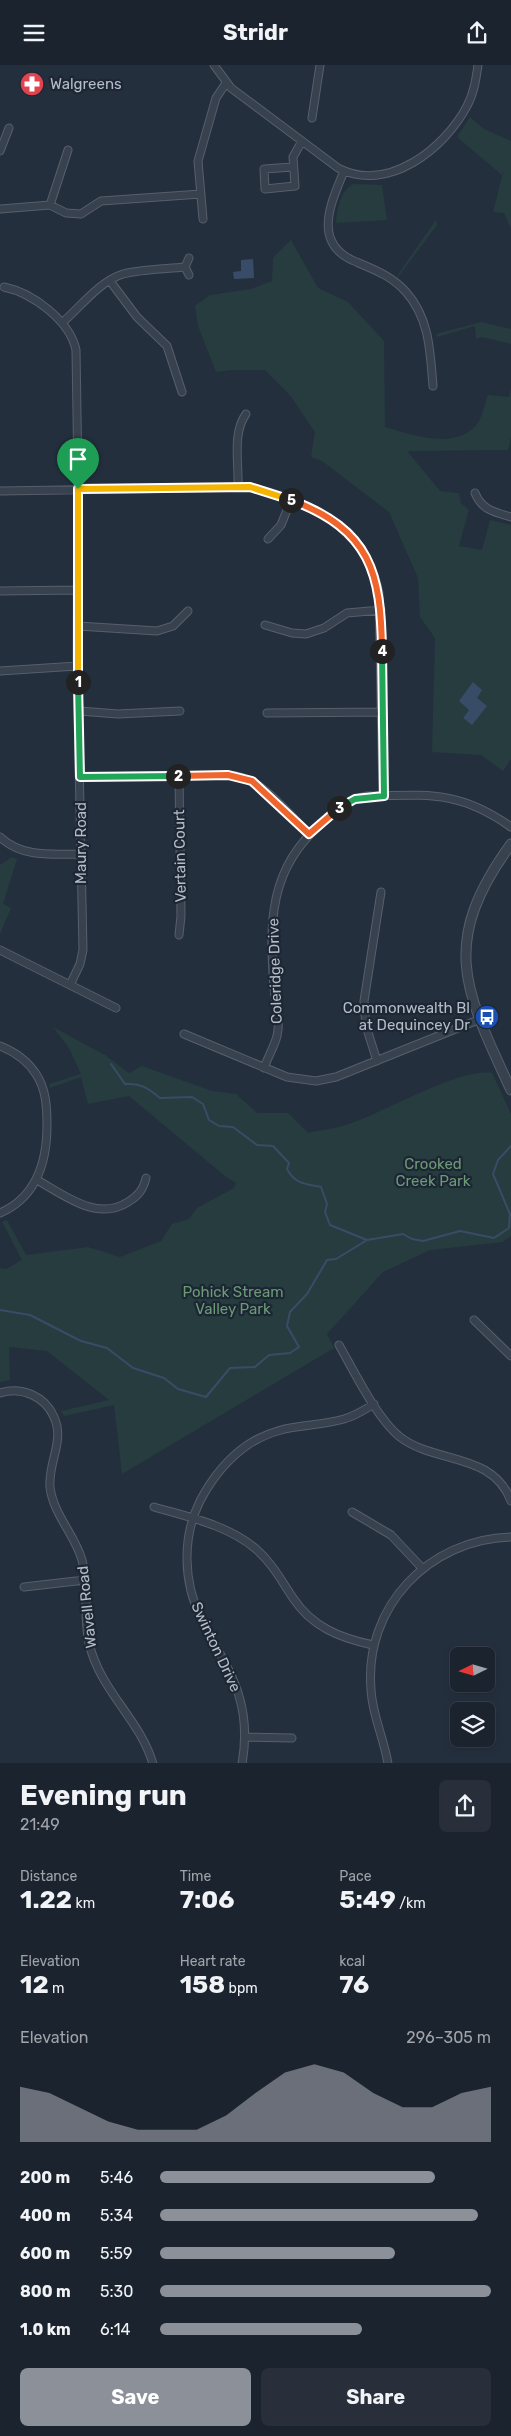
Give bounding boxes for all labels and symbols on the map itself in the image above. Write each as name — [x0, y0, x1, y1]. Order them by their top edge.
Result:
pharmacy icon: Walgreens — [19, 71, 45, 97]
place label: Walgreens — [50, 75, 122, 93]
pin — [57, 438, 99, 489]
pin: 5 — [278, 487, 304, 513]
pin: 4 — [370, 639, 394, 663]
pin: 1 — [66, 669, 90, 695]
pin: 2 — [166, 763, 190, 789]
pin: 3 — [326, 795, 352, 821]
street label: Maury Road — [72, 802, 90, 884]
street label: Vertain Court — [170, 809, 190, 903]
street label: Coleridge Drive — [264, 918, 286, 1024]
place label: Commonwealth Bl at Dequincey Dr — [343, 999, 470, 1034]
bus stop icon: Commonwealth Bl at Dequincey Dr — [474, 1004, 500, 1030]
park label: Crooked Creek Park — [396, 1155, 471, 1190]
park label: Pohick Stream Valley Park — [182, 1283, 284, 1318]
street label: Wavell Road — [74, 1565, 100, 1649]
street label: Swinton Drive — [187, 1599, 245, 1695]
north arrow — [450, 1647, 495, 1693]

